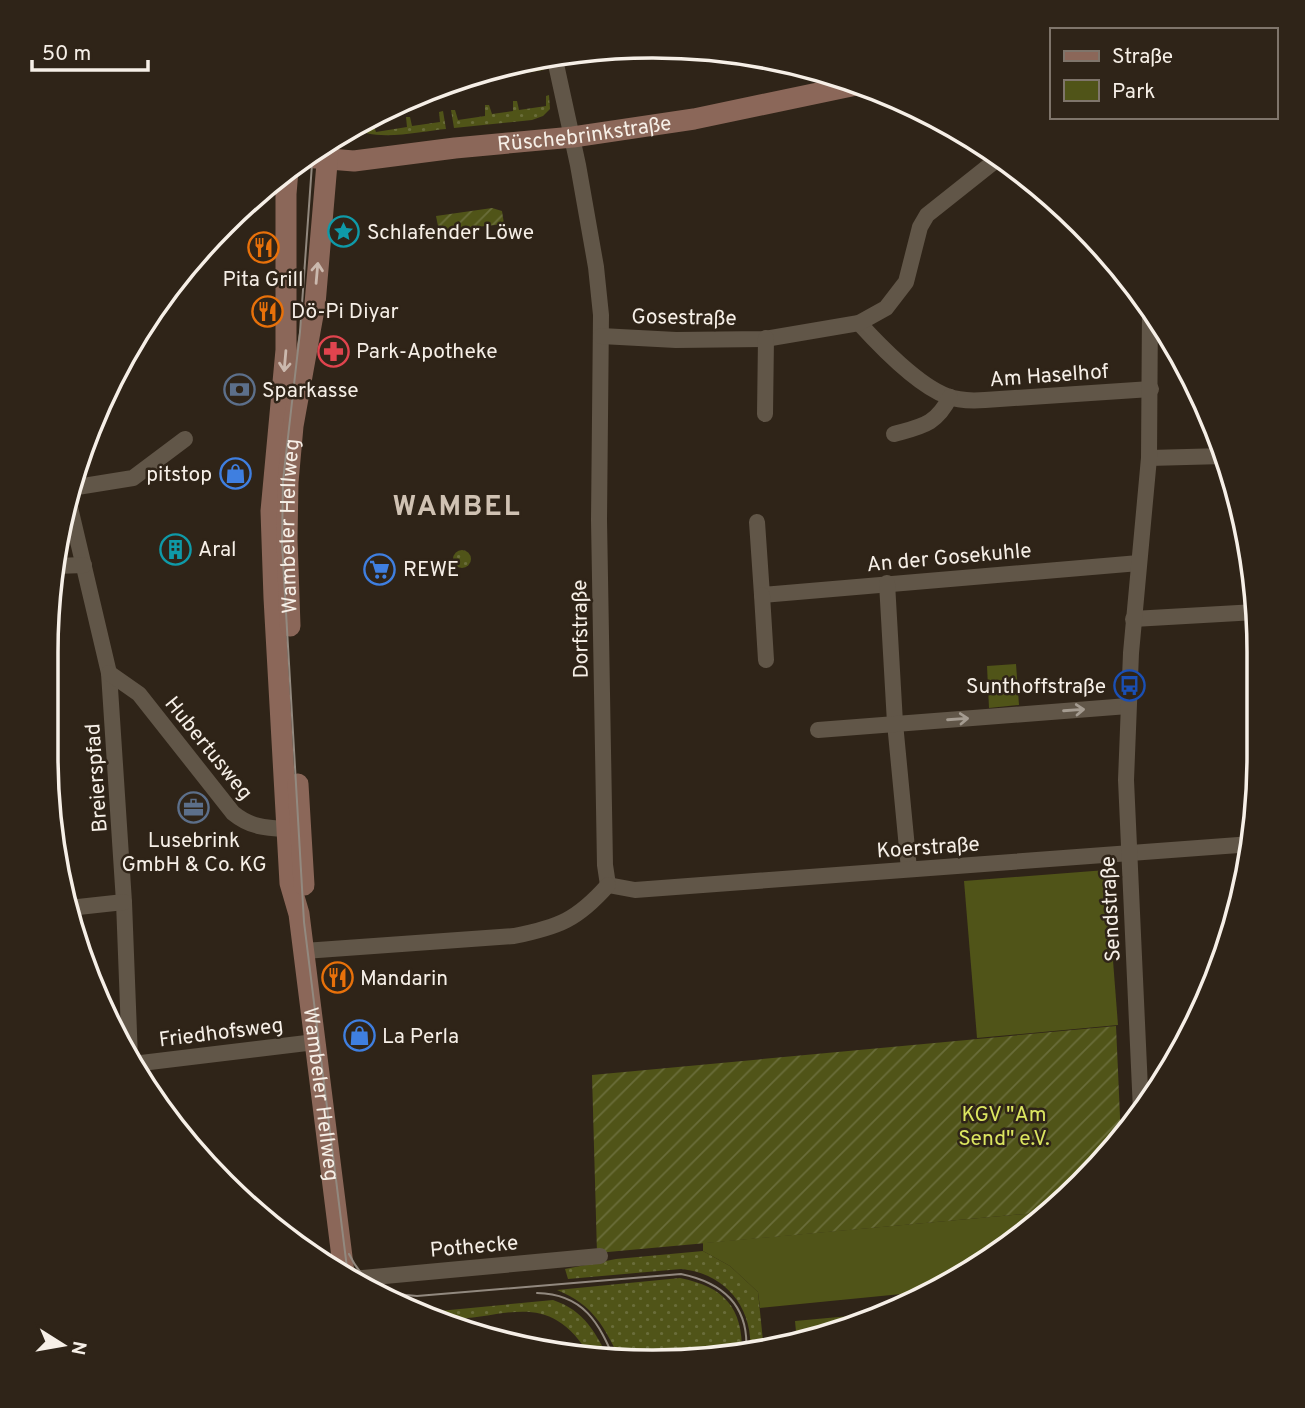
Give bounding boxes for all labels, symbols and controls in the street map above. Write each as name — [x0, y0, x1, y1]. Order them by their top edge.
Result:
scale bar — [32, 28, 147, 72]
legend — [1050, 28, 1277, 119]
text: 50 m — [42, 41, 91, 68]
text: Straße — [1112, 44, 1173, 71]
text: Park — [1112, 79, 1155, 106]
street label: Rüschebrinkstraße — [496, 111, 673, 159]
place icon: Schlafender Löwe — [327, 215, 361, 249]
place label: Schlafender Löwe — [367, 220, 534, 247]
restaurant icon: Pita Grill — [246, 230, 280, 264]
one-way arrow — [311, 262, 324, 284]
place label: Pita Grill — [222, 267, 304, 294]
restaurant icon: Dö-Pi Diyar — [251, 294, 285, 328]
place label: Dö-Pi Diyar — [291, 299, 399, 326]
street label: Gosestraße — [631, 304, 737, 333]
pharmacy icon: Park-Apotheke — [316, 334, 350, 368]
place label: Park-Apotheke — [356, 339, 498, 366]
one-way arrow — [278, 349, 291, 371]
street label: Am Haselhof — [989, 359, 1110, 394]
bank icon: Sparkasse — [222, 373, 256, 407]
place label: Sparkasse — [262, 378, 359, 405]
street label: Wambeler Hellweg — [275, 438, 307, 614]
shop icon: pitstop — [218, 457, 252, 491]
place label: pitstop — [146, 462, 212, 489]
district label: WAMBEL — [392, 490, 522, 526]
building icon: Aral — [158, 532, 192, 566]
place label: Aral — [198, 537, 237, 564]
street label: An der Gosekuhle — [865, 538, 1033, 579]
supermarket icon: REWE — [363, 552, 397, 586]
place label: REWE — [403, 557, 459, 584]
street label: Dorfstraße — [567, 579, 596, 679]
bus stop icon: Sunthoffstraße — [1112, 669, 1146, 703]
place label: Sunthoffstraße — [966, 674, 1106, 701]
street label: Hubertusweg — [158, 692, 258, 806]
one-way arrow — [1062, 703, 1085, 716]
one-way arrow — [946, 712, 968, 725]
street label: Breierspfad — [80, 723, 115, 833]
office icon: Lusebrink GmbH & Co. KG — [177, 791, 211, 825]
place label: Lusebrink GmbH & Co. KG — [121, 828, 267, 879]
street label: Koerstraße — [876, 831, 981, 866]
street label: Sendstraße — [1095, 855, 1128, 963]
restaurant icon: Mandarin — [320, 961, 354, 995]
place label: Mandarin — [360, 966, 448, 993]
street label: Wambeler Hellweg — [296, 1006, 344, 1183]
street label: Friedhofsweg — [157, 1012, 285, 1055]
shop icon: La Perla — [342, 1019, 376, 1053]
place label: La Perla — [382, 1024, 459, 1051]
park label: KGV "Am Send" e.V. — [958, 1102, 1050, 1153]
street label: Pothecke — [429, 1230, 519, 1265]
north arrow — [28, 1310, 98, 1380]
text: N — [65, 1339, 91, 1357]

